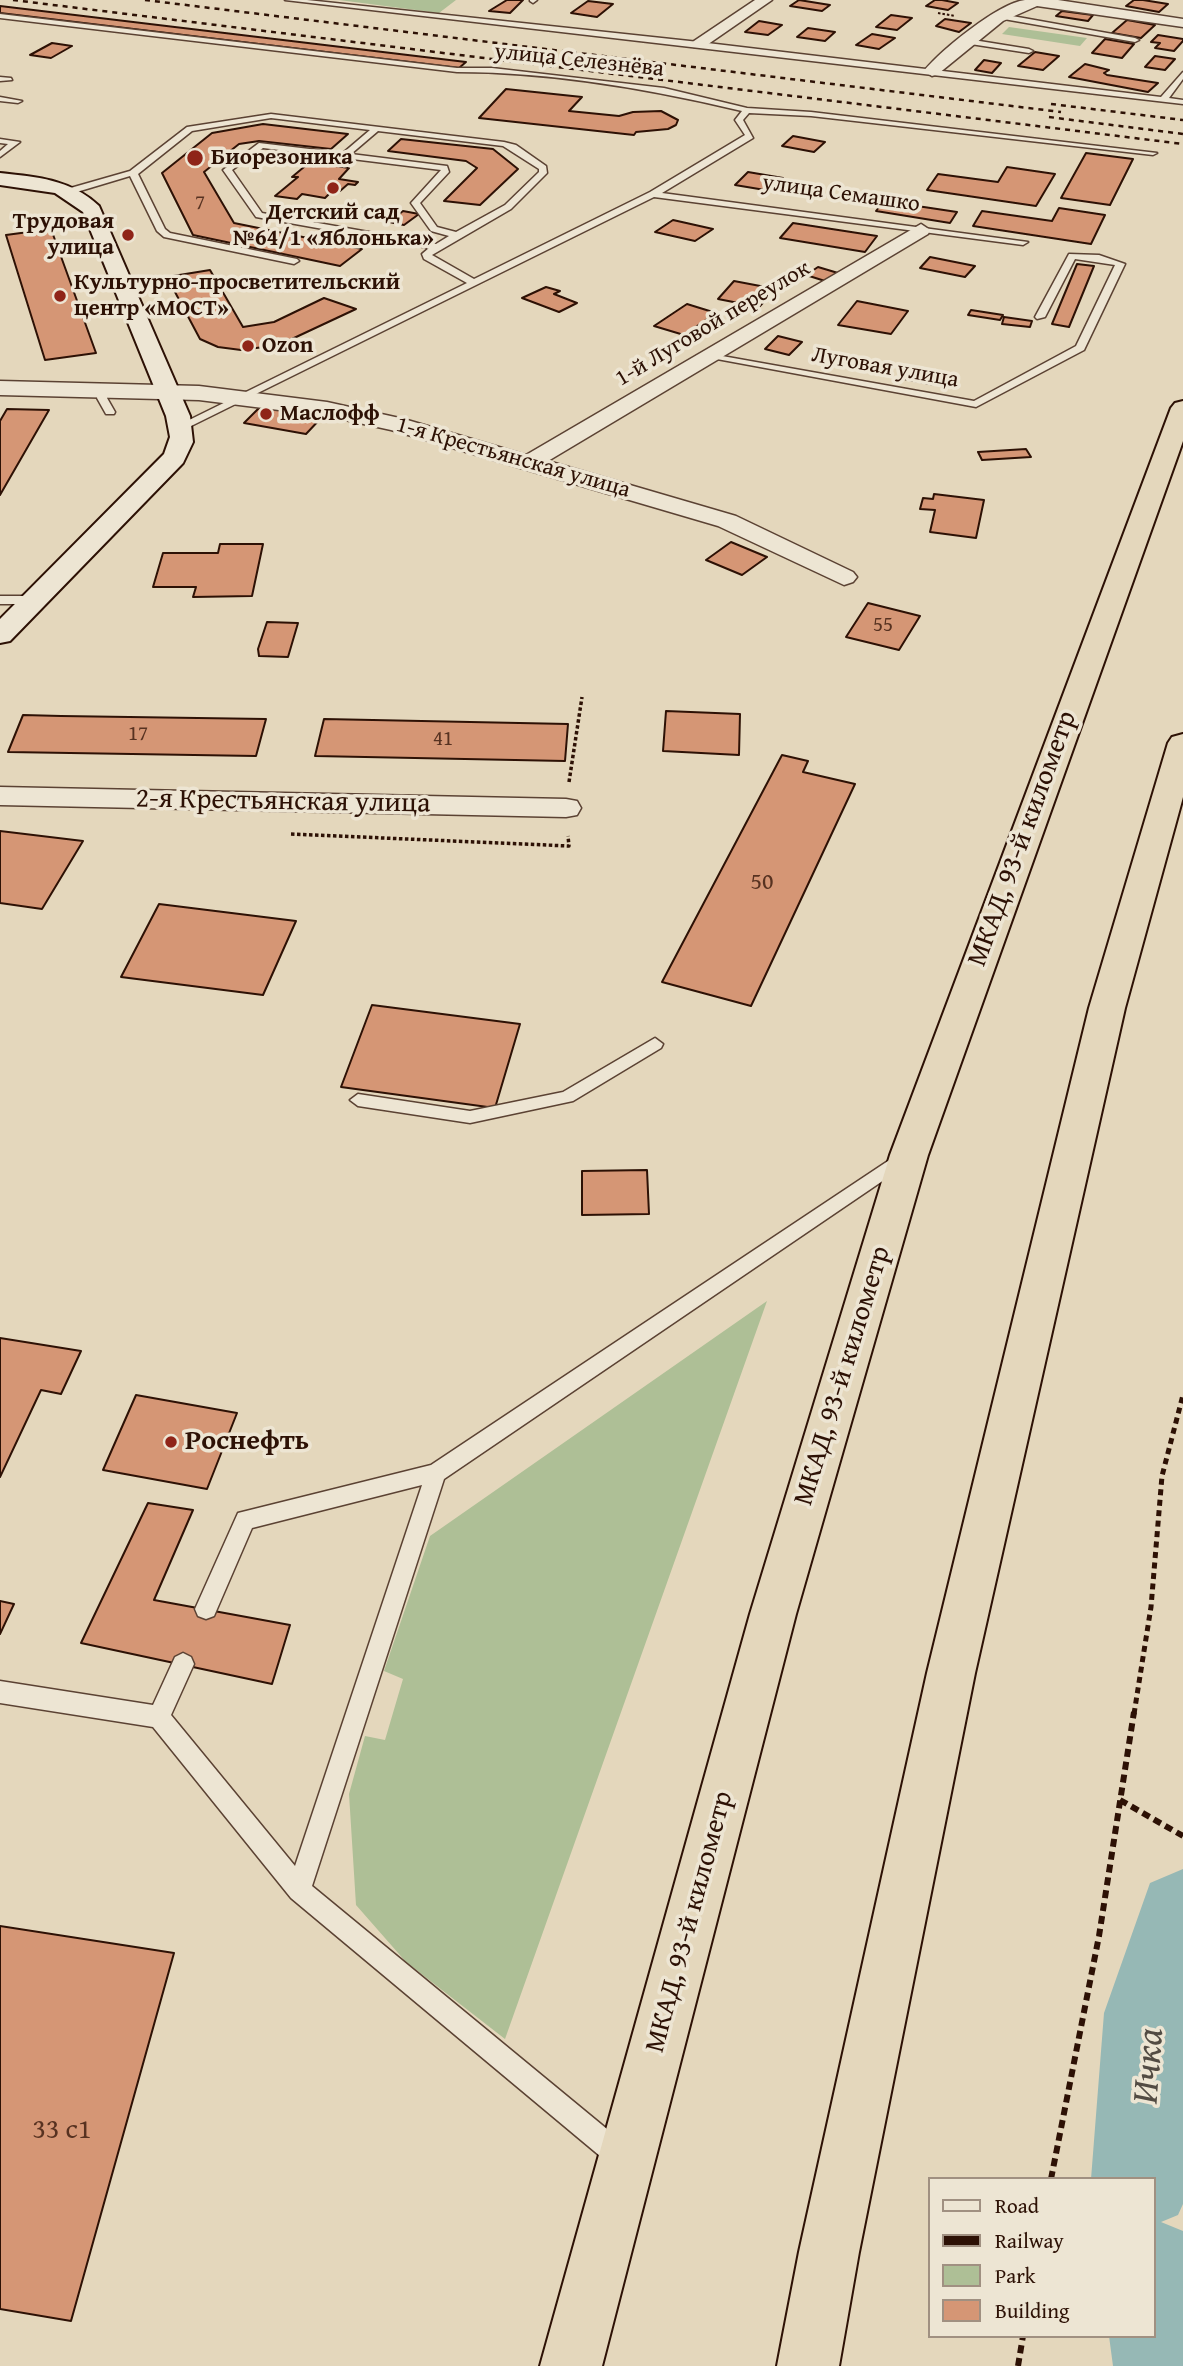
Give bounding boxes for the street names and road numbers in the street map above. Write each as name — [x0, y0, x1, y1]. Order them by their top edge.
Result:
street label: улица Селезнёва — [493, 38, 665, 84]
street label: улица Семашко — [760, 169, 922, 219]
street label: 1-й Луговой переулок — [611, 255, 815, 393]
street label: Луговая улица — [809, 341, 961, 395]
street label: 1-я Крестьянская улица — [393, 411, 633, 505]
street label: МКАД, 93-й километр — [961, 707, 1085, 971]
street label: 2-я Крестьянская улица — [135, 783, 431, 821]
street label: МКАД, 93-й километр — [788, 1242, 898, 1510]
street label: МКАД, 93-й километр — [639, 1788, 741, 2056]

